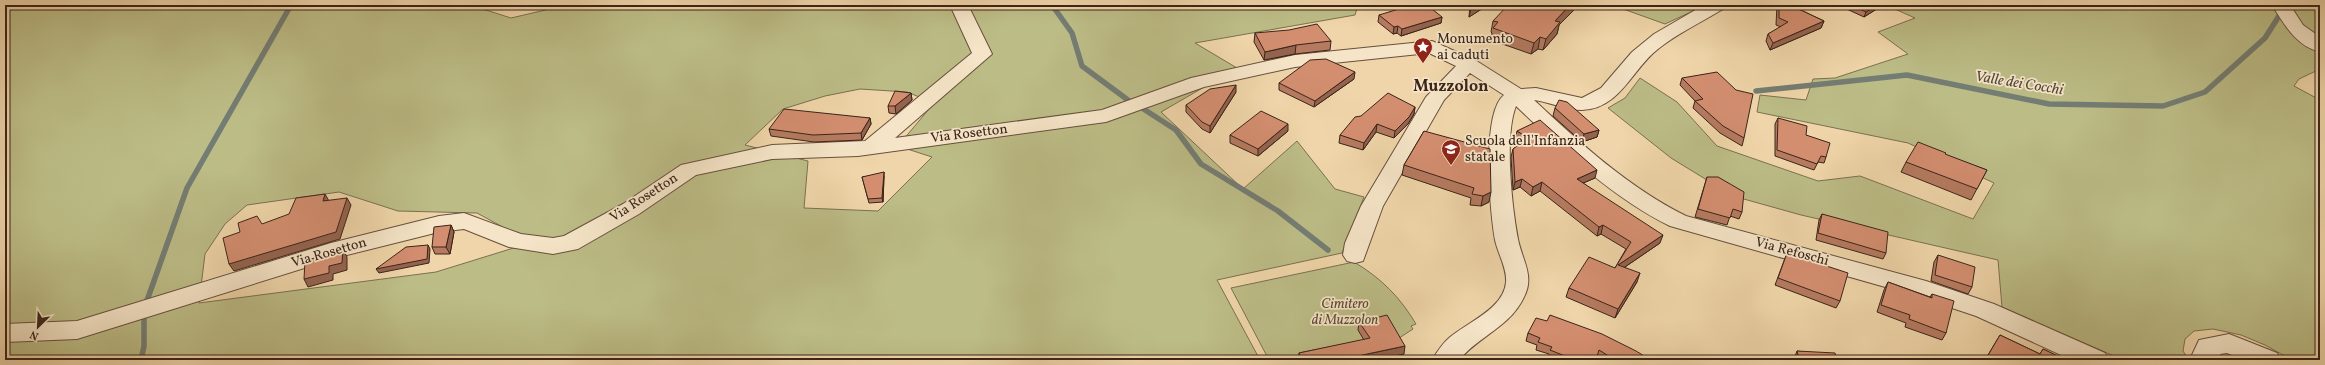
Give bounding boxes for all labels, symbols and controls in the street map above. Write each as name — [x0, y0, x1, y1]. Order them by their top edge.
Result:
place label: Monumento ai caduti — [1437, 30, 1513, 65]
place icon: Monumento ai caduti — [1412, 36, 1434, 64]
water label: Valle dei Cocchi — [1973, 67, 2065, 101]
district label: Muzzolon — [1413, 76, 1489, 98]
street label: Via Rosetton — [929, 120, 1009, 148]
place label: Scuola dell'Infanzia statale — [1465, 132, 1585, 167]
school or university icon: Scuola dell'Infanzia statale — [1440, 138, 1462, 166]
street label: Via Rosetton — [606, 169, 682, 227]
street label: Via Rosetton — [289, 233, 369, 273]
street label: Via Refoschi — [1753, 233, 1831, 271]
park label: Cimitero di Muzzolon — [1312, 295, 1378, 330]
north arrow — [18, 307, 58, 347]
text: N — [28, 326, 41, 343]

